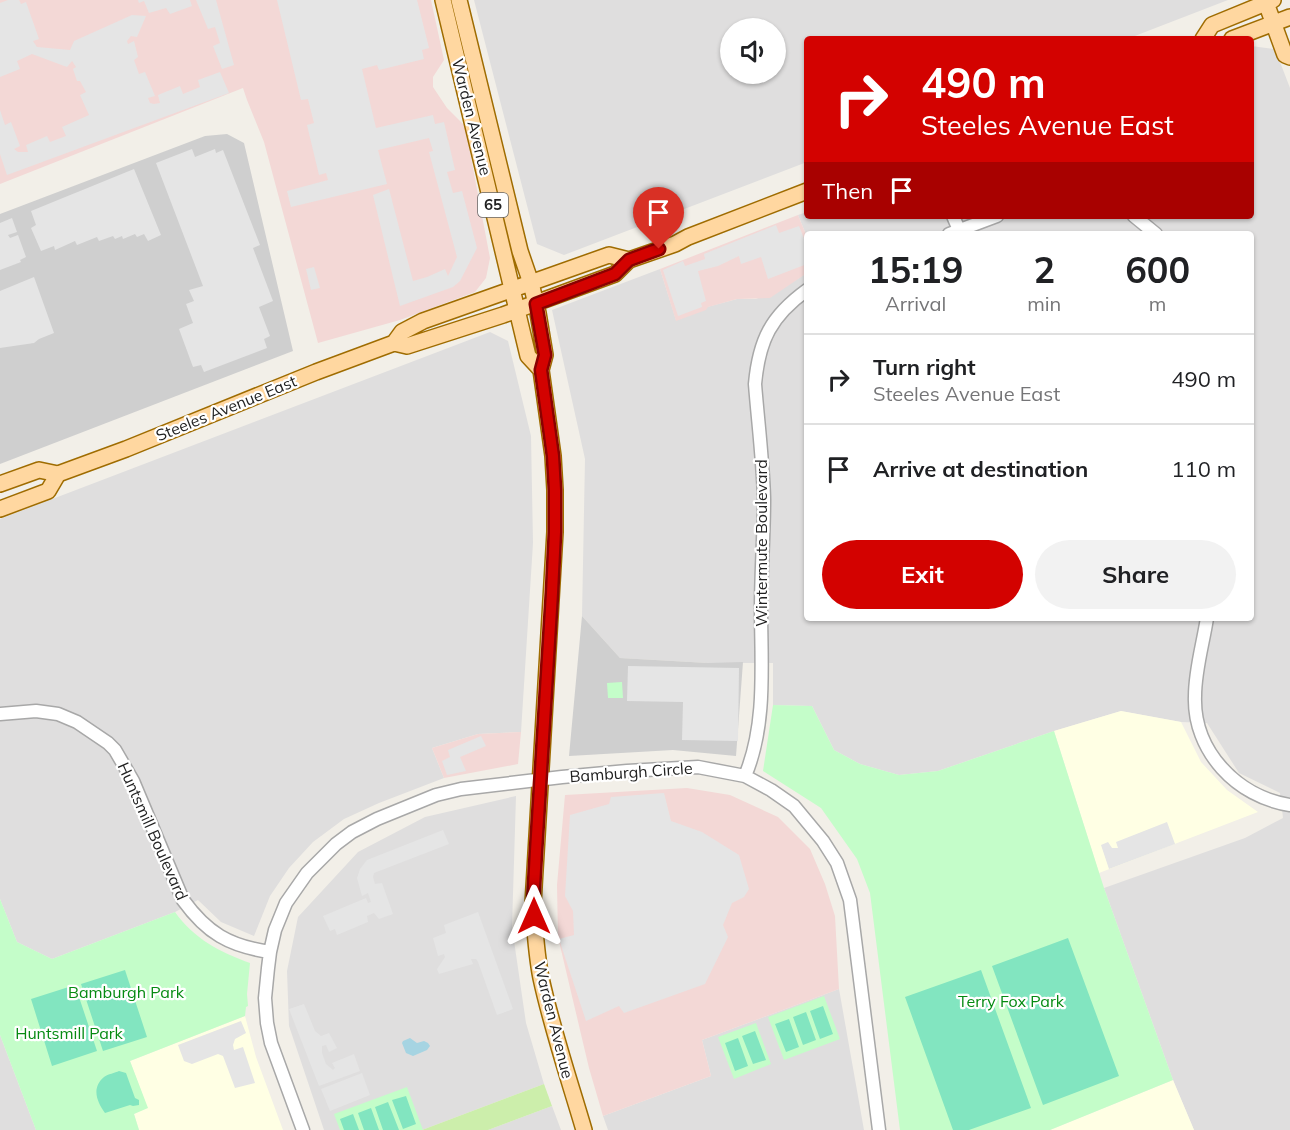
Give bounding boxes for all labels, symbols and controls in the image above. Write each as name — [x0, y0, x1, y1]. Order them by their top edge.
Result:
map controls — [720, 18, 786, 84]
button: sound — [720, 18, 786, 84]
street label: Warden Avenue — [448, 56, 496, 178]
text: 490 m — [921, 56, 1046, 109]
icon: right — [822, 60, 900, 138]
text: Steeles Avenue East — [921, 108, 1174, 142]
icon: arrive — [885, 174, 918, 207]
text: Then — [822, 177, 873, 205]
pin — [633, 187, 684, 249]
road number: 65 — [478, 193, 508, 217]
icon: arrive — [642, 196, 675, 229]
text: 15:19 — [868, 247, 963, 292]
text: 2 — [1033, 247, 1055, 292]
text: 600 — [1125, 247, 1190, 292]
text: Arrival — [885, 291, 946, 316]
text: min — [1027, 291, 1061, 316]
text: m — [1149, 291, 1166, 316]
text: Turn right — [873, 353, 976, 381]
icon: right — [822, 363, 855, 396]
text: 490 m — [1171, 365, 1236, 393]
street label: Steeles Avenue East — [153, 371, 300, 445]
text: Steeles Avenue East — [873, 381, 1060, 406]
icon: arrive — [822, 453, 855, 486]
text: Arrive at destination — [873, 455, 1088, 483]
text: 110 m — [1171, 455, 1236, 483]
street label: Wintermute Boulevard — [751, 459, 771, 627]
button: Exit — [822, 540, 1023, 609]
button: Share — [1035, 540, 1236, 609]
street label: Bamburgh Circle — [569, 758, 693, 786]
street label: Huntsmill Boulevard — [114, 759, 192, 903]
position arrow — [502, 884, 566, 948]
street label: Warden Avenue — [530, 959, 578, 1081]
park label: Bamburgh Park — [68, 982, 185, 1002]
park label: Terry Fox Park — [958, 991, 1065, 1011]
park label: Huntsmill Park — [15, 1023, 124, 1043]

